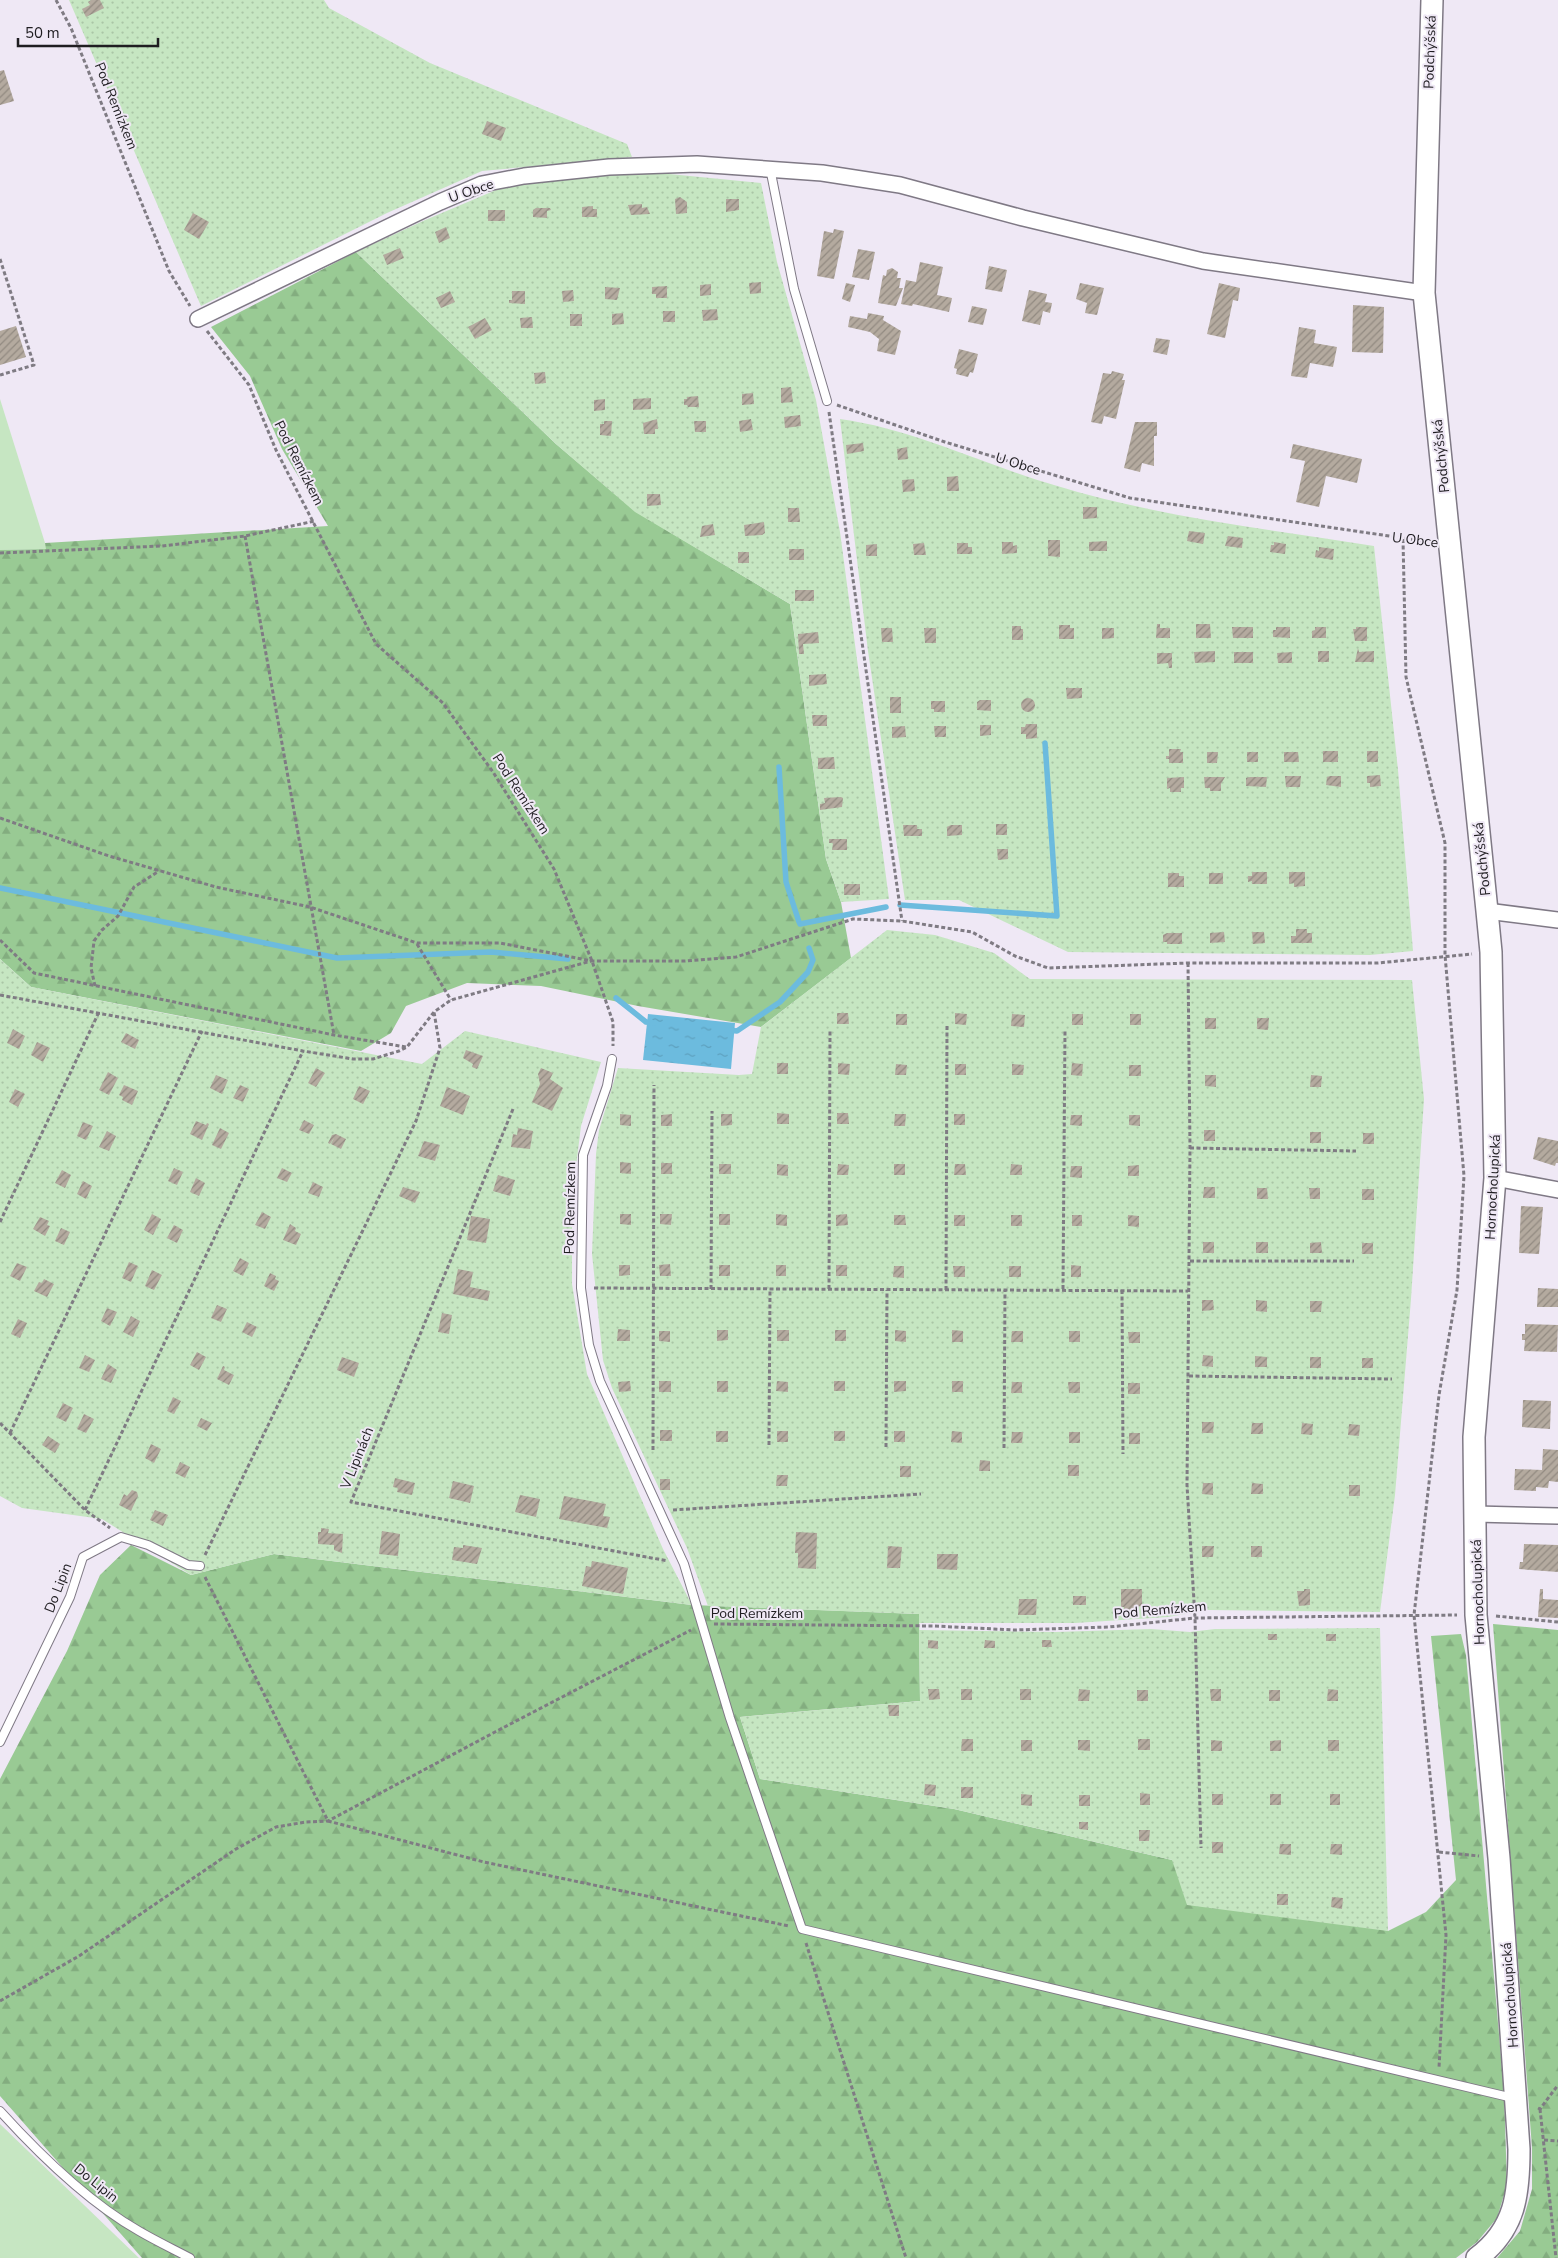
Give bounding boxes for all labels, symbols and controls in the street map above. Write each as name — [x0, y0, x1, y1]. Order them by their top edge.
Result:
scale bar — [18, 15, 158, 47]
street label: Podchýšská — [1419, 15, 1441, 89]
text: 50 m — [25, 23, 60, 43]
street label: Pod Remízkem — [90, 59, 142, 153]
street label: U Obce — [446, 174, 496, 208]
street label: Pod Remízkem — [269, 417, 329, 509]
street label: Podchýšská — [1428, 418, 1454, 494]
street label: U Obce — [993, 448, 1043, 480]
street label: U Obce — [1391, 528, 1439, 552]
street label: Pod Remízkem — [488, 750, 554, 838]
street label: Podchýšská — [1469, 821, 1495, 897]
street label: Hornocholupická — [1481, 1134, 1505, 1240]
street label: Pod Remízkem — [560, 1161, 580, 1255]
street label: V Lipinách — [336, 1424, 378, 1493]
street label: Hornocholupická — [1467, 1539, 1489, 1645]
street label: Do Lipin — [40, 1560, 76, 1616]
street label: Pod Remízkem — [1113, 1596, 1207, 1624]
street label: Pod Remízkem — [711, 1604, 803, 1623]
street label: Hornocholupická — [1497, 1942, 1523, 2048]
street label: Do Lipin — [70, 2159, 122, 2207]

